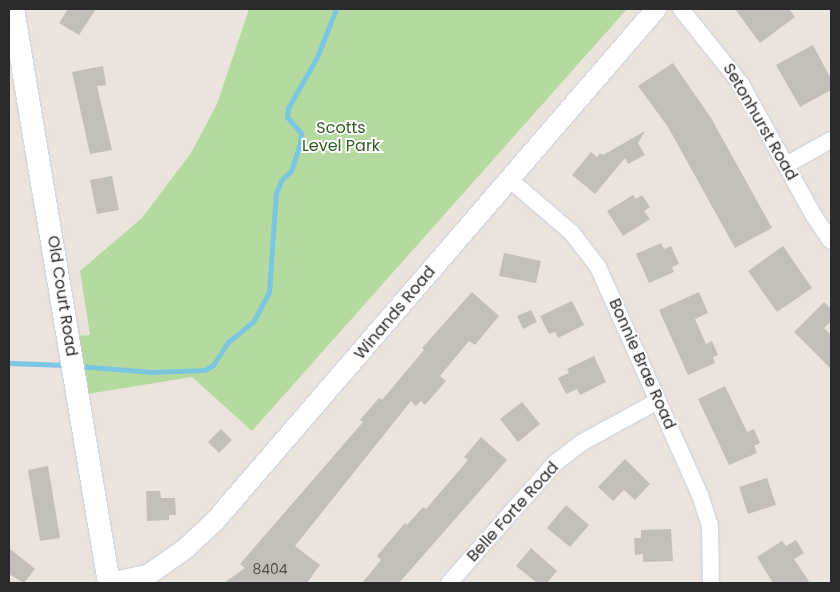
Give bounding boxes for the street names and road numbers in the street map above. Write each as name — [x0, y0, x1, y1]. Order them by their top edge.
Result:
street label: Setonhurst Road — [719, 60, 801, 184]
street label: Old Court Road — [43, 234, 81, 358]
street label: Winands Road — [350, 262, 440, 364]
street label: Bonnie Brae Road — [605, 296, 679, 432]
street label: Belle Forte Road — [463, 458, 563, 566]

